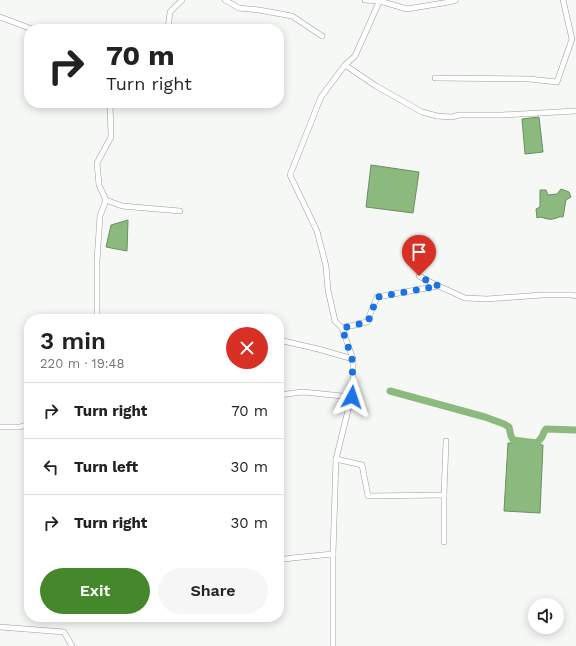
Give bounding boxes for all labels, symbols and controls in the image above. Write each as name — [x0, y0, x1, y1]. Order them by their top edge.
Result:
text: 70 m — [106, 39, 175, 72]
icon: right — [40, 40, 92, 92]
text: Turn right — [106, 73, 192, 94]
pin — [402, 235, 436, 276]
icon: arrive — [408, 241, 430, 263]
text: 3 min — [40, 327, 106, 355]
button: close — [226, 327, 268, 369]
text: 220 m · 19:48 — [40, 356, 125, 371]
position arrow — [331, 376, 373, 418]
icon: right — [40, 400, 62, 422]
text: Turn right — [74, 402, 147, 420]
text: 70 m — [231, 402, 268, 420]
icon: left — [40, 456, 62, 478]
text: Turn left — [74, 458, 138, 476]
text: 30 m — [231, 458, 268, 476]
icon: right — [40, 512, 62, 534]
text: Turn right — [74, 514, 147, 532]
text: 30 m — [231, 514, 268, 532]
button: Exit — [40, 568, 150, 614]
button: Share — [158, 568, 268, 614]
map controls — [528, 598, 564, 634]
button: sound — [528, 598, 564, 634]

